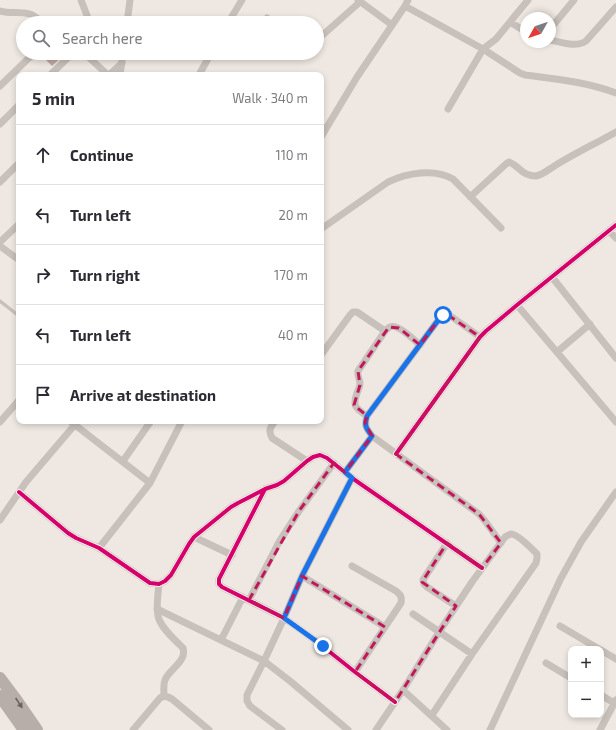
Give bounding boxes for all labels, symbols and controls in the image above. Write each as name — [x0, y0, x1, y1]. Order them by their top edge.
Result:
north arrow — [520, 12, 556, 48]
search box — [16, 16, 324, 60]
icon: search — [30, 27, 52, 49]
text: Search here — [62, 29, 143, 47]
text: 5 min — [32, 88, 75, 108]
text: Walk · 340 m — [232, 90, 308, 106]
icon: ahead — [32, 144, 54, 166]
text: Continue — [70, 146, 133, 164]
text: 110 m — [276, 147, 308, 163]
icon: left — [32, 204, 54, 226]
text: Turn left — [70, 206, 131, 224]
text: 20 m — [279, 207, 308, 223]
icon: right — [32, 264, 54, 286]
text: Turn right — [70, 266, 140, 284]
text: 170 m — [274, 267, 308, 283]
route start — [434, 306, 452, 324]
icon: left — [32, 324, 54, 346]
text: Turn left — [70, 326, 131, 344]
text: 40 m — [278, 327, 308, 343]
icon: arrive — [32, 384, 54, 406]
text: Arrive at destination — [70, 386, 216, 404]
route end — [314, 637, 332, 655]
map controls — [568, 646, 604, 718]
button: + — [568, 646, 604, 682]
button: − — [568, 682, 604, 718]
one-way arrow — [15, 698, 23, 709]

